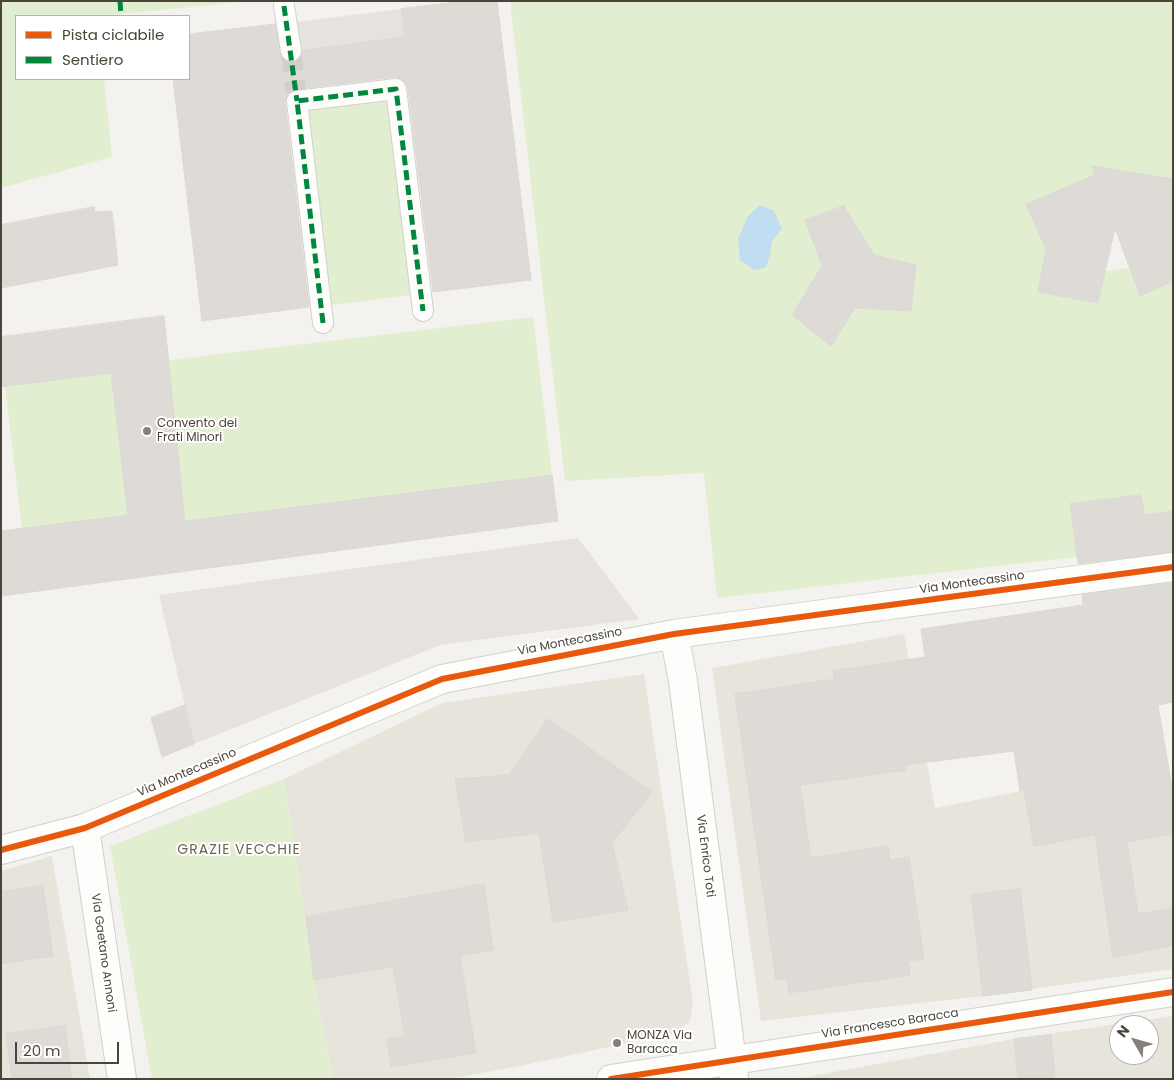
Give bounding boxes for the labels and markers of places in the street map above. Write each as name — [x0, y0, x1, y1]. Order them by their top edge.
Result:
place label: Convento dei Frati Minori — [157, 417, 237, 445]
marker: Convento dei Frati Minori — [141, 425, 153, 437]
place label: MONZA Via Baracca — [627, 1029, 692, 1057]
marker: MONZA Via Baracca — [611, 1037, 623, 1049]

